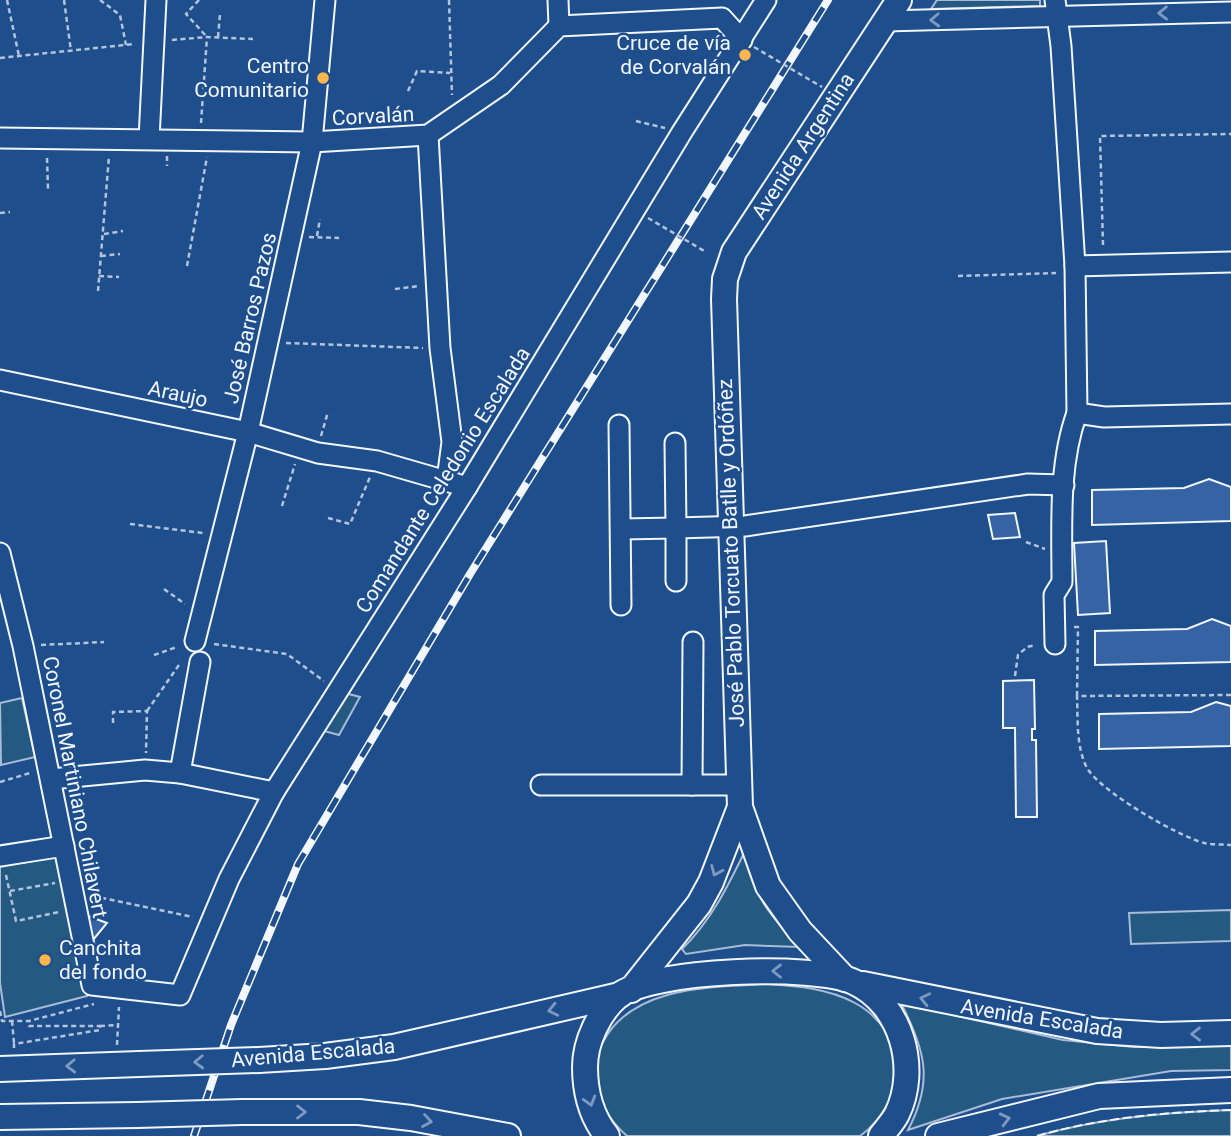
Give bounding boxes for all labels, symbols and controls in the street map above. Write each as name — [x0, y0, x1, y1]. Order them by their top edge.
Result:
one-way arrow — [1157, 5, 1168, 21]
one-way arrow — [930, 12, 941, 27]
place label: Cruce de vía de Corvalán — [616, 31, 731, 79]
marker: Cruce de vía de Corvalán — [737, 47, 753, 63]
place label: Centro Comunitario — [194, 54, 309, 102]
street label: Avenida Argentina — [747, 68, 859, 224]
marker: Centro Comunitario — [315, 70, 331, 86]
street label: Corvalán — [331, 102, 415, 130]
street label: José Barros Pazos — [219, 230, 281, 406]
street label: Comandante Celedonio Escalada — [351, 343, 535, 617]
street label: Araujo — [146, 376, 210, 412]
street label: José Pablo Torcuato Batlle y Ordóñez — [713, 378, 749, 728]
street label: Coronel Martiniano Chilavert — [38, 654, 112, 920]
one-way arrow — [710, 864, 724, 876]
place label: Canchita del fondo — [59, 936, 147, 984]
marker: Canchita del fondo — [37, 952, 53, 968]
one-way arrow — [772, 963, 782, 979]
one-way arrow — [919, 992, 931, 1007]
street label: Avenida Escalada — [959, 994, 1125, 1044]
one-way arrow — [547, 1002, 559, 1017]
one-way arrow — [1190, 1026, 1201, 1042]
street label: Avenida Escalada — [230, 1034, 396, 1072]
one-way arrow — [194, 1054, 205, 1069]
one-way arrow — [65, 1059, 76, 1074]
one-way arrow — [581, 1095, 596, 1107]
one-way arrow — [296, 1104, 307, 1120]
one-way arrow — [421, 1113, 433, 1128]
one-way arrow — [998, 1113, 1010, 1127]

